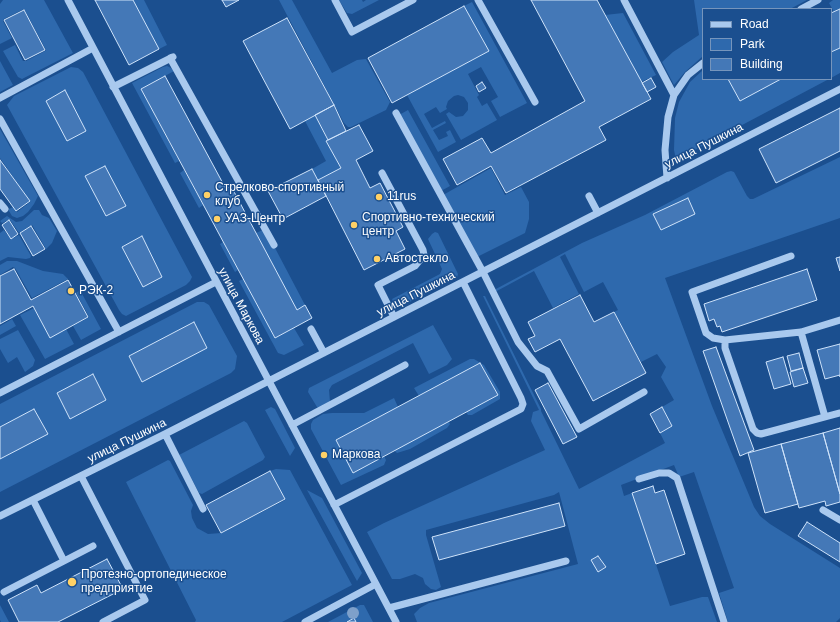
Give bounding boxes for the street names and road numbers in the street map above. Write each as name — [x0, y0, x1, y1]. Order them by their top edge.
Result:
street label: улица Пушкина — [662, 120, 746, 172]
street label: улица Маркова — [215, 265, 267, 347]
street label: улица Пушкина — [374, 268, 458, 320]
street label: улица Пушкина — [85, 416, 169, 466]

